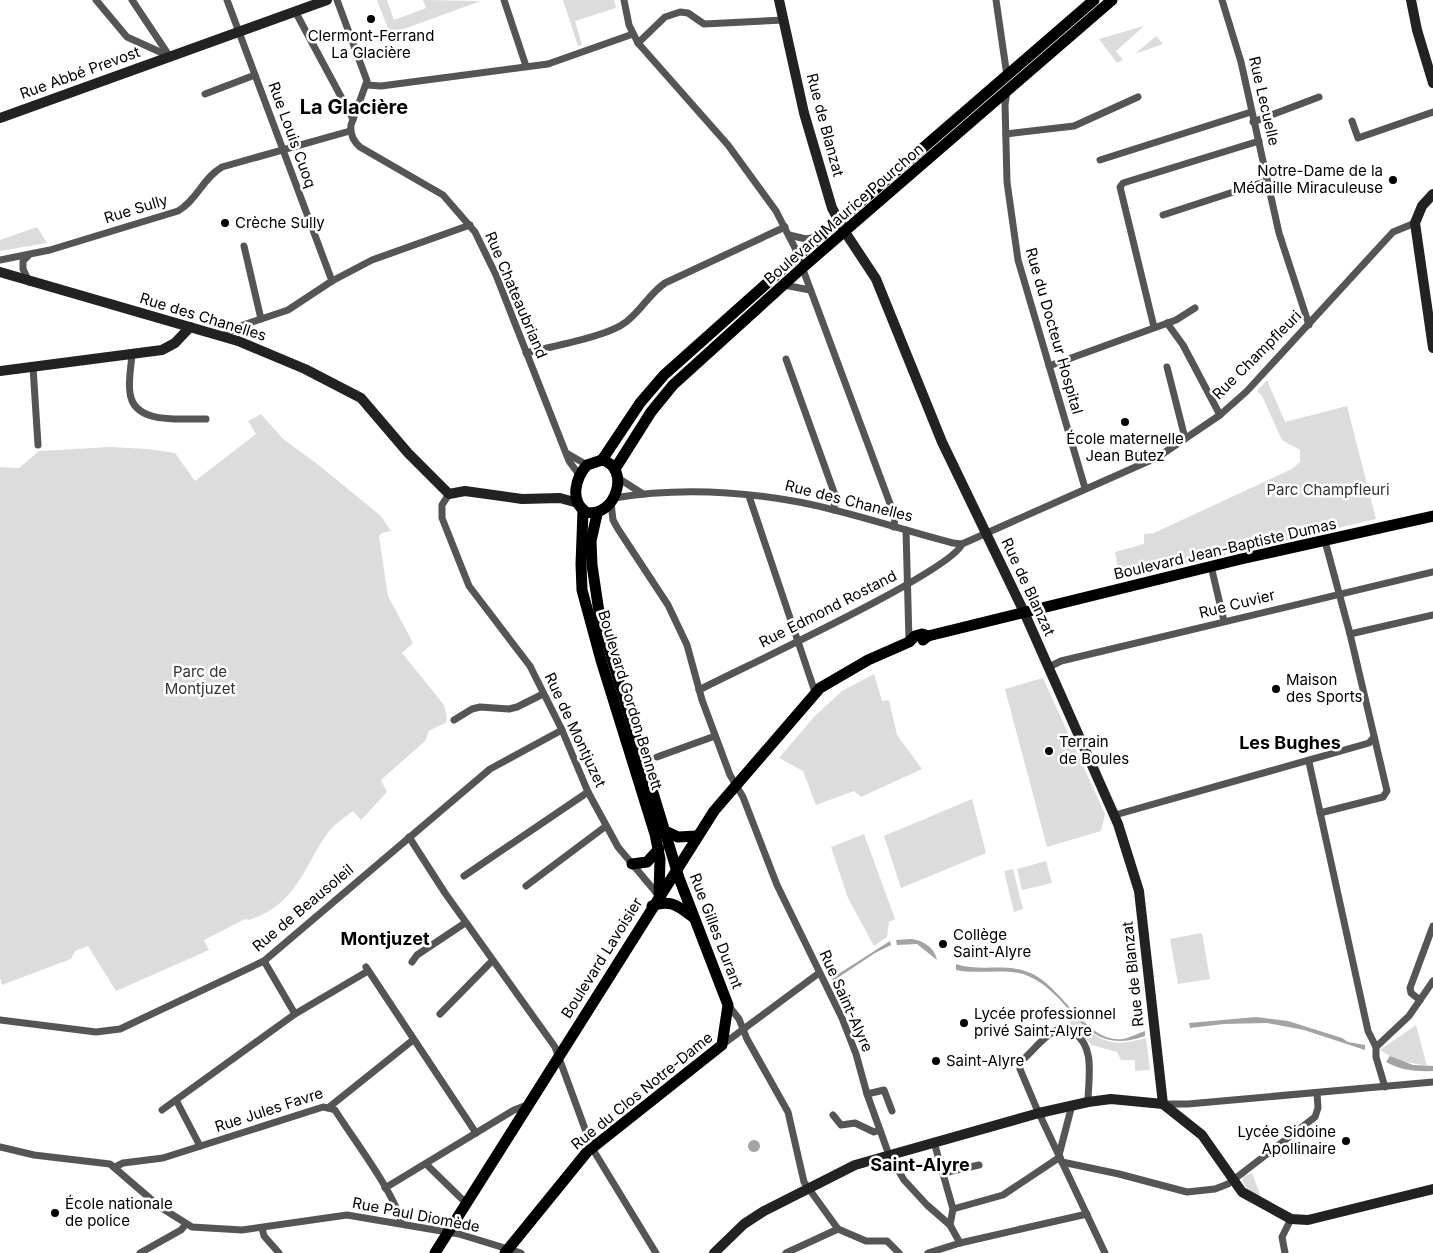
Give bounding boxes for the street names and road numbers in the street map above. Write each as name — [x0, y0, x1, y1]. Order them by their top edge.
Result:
street label: Rue Abbé Prevost — [17, 42, 143, 103]
street label: Rue Lecuelle — [1245, 54, 1284, 147]
street label: Rue de Blanzat — [803, 71, 848, 179]
street label: Rue Louis Cuoq — [264, 79, 320, 191]
street label: Boulevard Maurice Pourchon — [760, 139, 927, 288]
street label: Rue Sully — [102, 190, 171, 227]
street label: Rue Chateaubriand — [481, 229, 552, 361]
street label: Rue du Docteur Hospital — [1022, 245, 1087, 416]
street label: Rue des Chanelles — [138, 288, 269, 345]
street label: Rue Champfleuri — [1208, 306, 1305, 403]
street label: Rue des Chanelles — [783, 475, 915, 526]
street label: Boulevard Jean-Baptiste Dumas — [1112, 514, 1338, 583]
street label: Rue de Blanzat — [997, 535, 1059, 639]
street label: Rue Edmond Rostand — [756, 566, 900, 651]
street label: Rue Cuvier — [1197, 585, 1277, 622]
street label: Boulevard Gordon Bennett — [594, 608, 667, 792]
street label: Rue de Montjuzet — [541, 669, 610, 790]
street label: Rue de Beausoleil — [248, 860, 357, 955]
street label: Rue Gilles Durant — [686, 870, 747, 991]
street label: Boulevard Lavoisier — [557, 894, 647, 1022]
street label: Rue de Blanzat — [1118, 920, 1147, 1028]
street label: Rue Saint-Alyre — [815, 947, 877, 1055]
street label: Rue du Clos Notre-Dame — [567, 1028, 716, 1154]
street label: Rue Jules Favre — [212, 1083, 325, 1136]
street label: Rue Paul Diomède — [351, 1193, 481, 1236]

